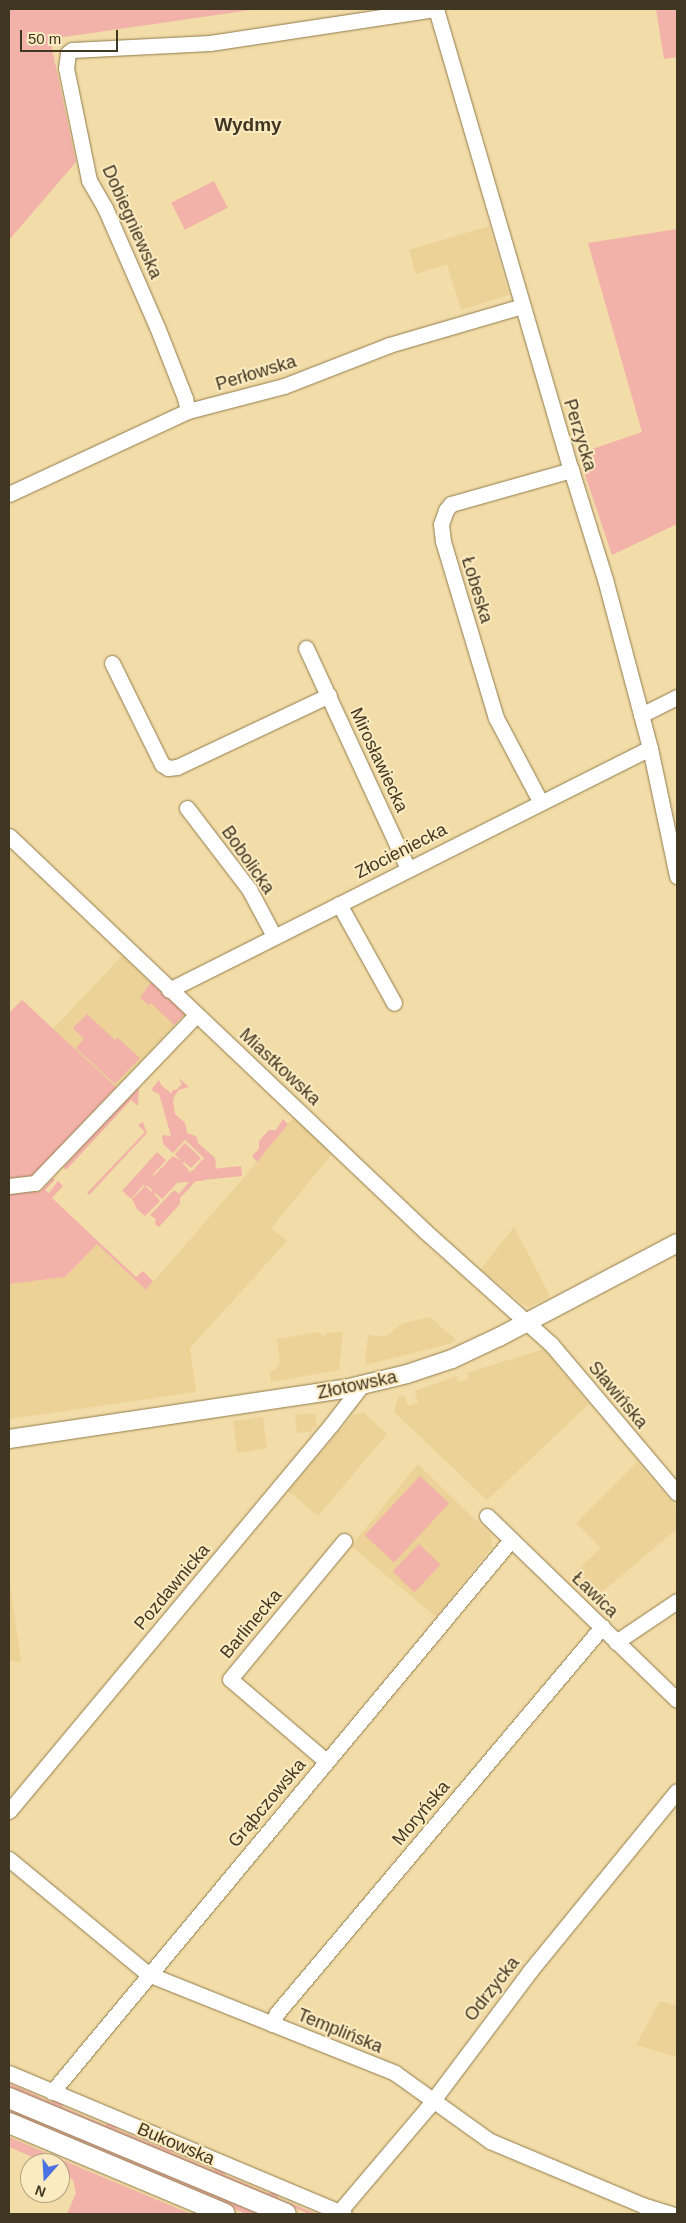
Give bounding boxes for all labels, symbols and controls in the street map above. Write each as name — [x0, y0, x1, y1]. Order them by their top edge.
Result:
scale bar — [22, 20, 120, 52]
text: 50 m — [28, 30, 61, 47]
district label: Wydmy — [214, 114, 282, 136]
street label: Dobiegniewska — [97, 162, 167, 282]
street label: Perłowska — [213, 351, 299, 395]
street label: Perzycka — [559, 396, 601, 474]
street label: Łobeska — [457, 554, 497, 626]
street label: Mirosławiecka — [345, 704, 413, 816]
street label: Złocieniecka — [352, 819, 450, 883]
street label: Bobolicka — [217, 822, 279, 898]
street label: Miastkowska — [235, 1024, 325, 1110]
street label: Sławińska — [584, 1357, 652, 1433]
street label: Złotowska — [315, 1366, 399, 1404]
street label: Pozdawnicka — [130, 1539, 214, 1635]
street label: Ławica — [567, 1568, 623, 1622]
street label: Barlinecka — [216, 1585, 286, 1663]
street label: Grąbczowska — [224, 1754, 310, 1852]
street label: Moryńska — [388, 1776, 454, 1850]
street label: Odrzycka — [460, 1952, 524, 2026]
street label: Templińska — [294, 2004, 386, 2058]
street label: Bukowska — [134, 2118, 218, 2170]
north arrow — [20, 2153, 70, 2203]
text: N — [33, 2182, 48, 2200]

